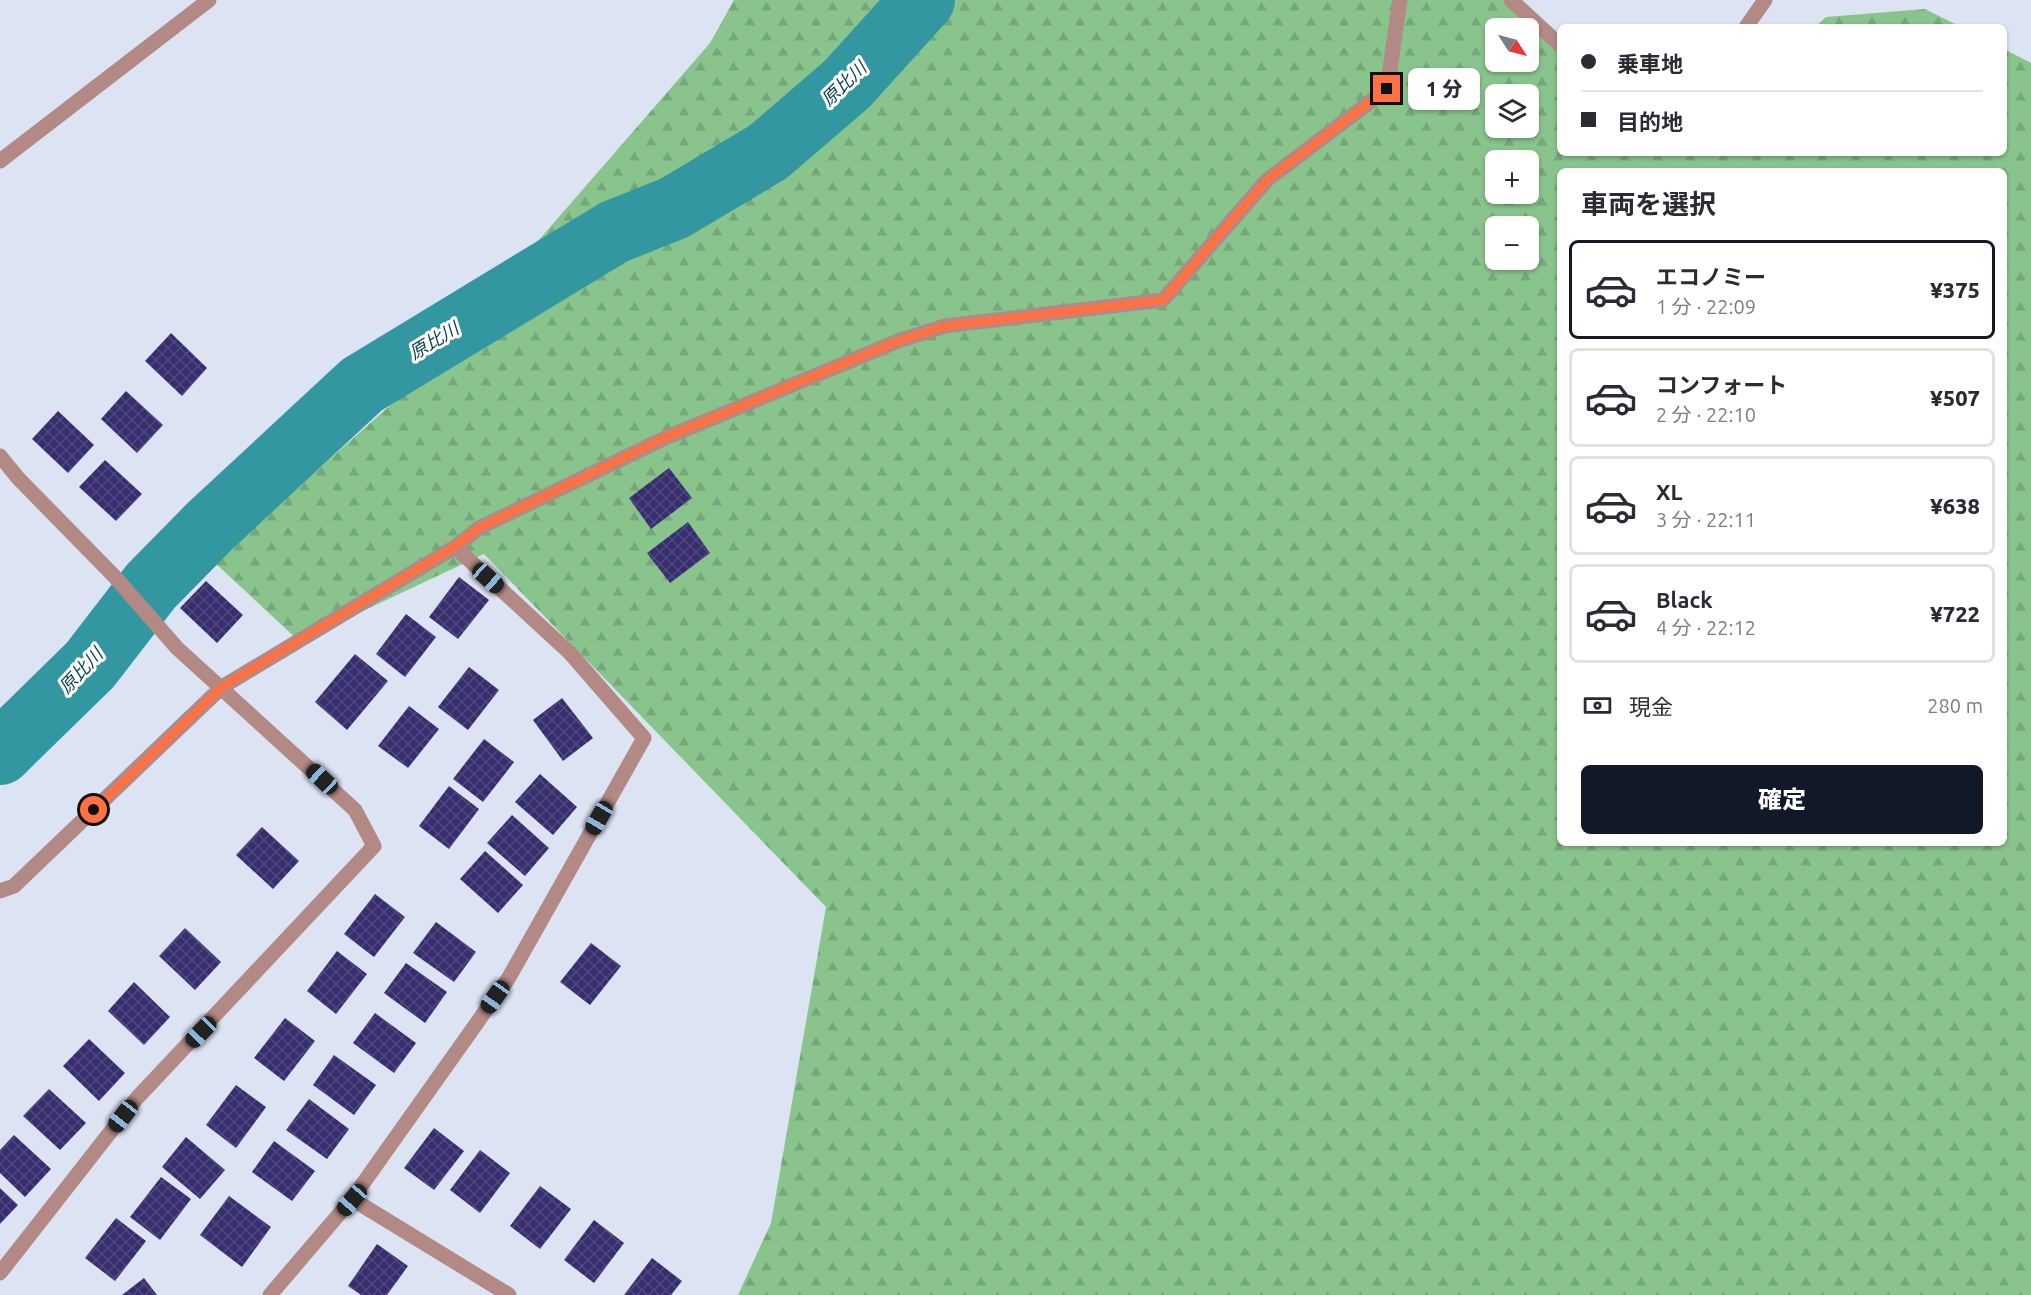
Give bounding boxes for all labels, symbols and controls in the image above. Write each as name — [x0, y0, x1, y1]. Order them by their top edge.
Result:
north arrow — [1485, 18, 1539, 72]
map controls — [1485, 18, 1539, 270]
text: 乗車地 — [1617, 51, 1683, 76]
water label: 原比川 — [817, 56, 871, 109]
callout: 1 分 — [1408, 68, 1480, 110]
route end — [1373, 75, 1400, 102]
text: 1 分 — [1426, 77, 1462, 100]
button: layers — [1485, 84, 1539, 138]
text: 目的地 — [1617, 109, 1683, 134]
button: + — [1485, 150, 1539, 204]
text: 車両を選択 — [1581, 189, 1716, 219]
button: − — [1485, 216, 1539, 270]
icon: car — [1584, 263, 1638, 317]
text: エコノミー — [1656, 264, 1766, 289]
text: ¥375 — [1930, 277, 1980, 302]
text: 1 分 · 22:09 — [1656, 295, 1756, 318]
water label: 原比川 — [405, 317, 463, 363]
icon: car — [1584, 371, 1638, 425]
text: コンフォート — [1656, 372, 1787, 397]
text: ¥507 — [1930, 385, 1980, 410]
text: 2 分 · 22:10 — [1656, 403, 1756, 426]
icon: car — [1584, 479, 1638, 533]
text: XL — [1656, 479, 1683, 504]
text: ¥638 — [1930, 493, 1980, 518]
text: 3 分 · 22:11 — [1656, 508, 1756, 531]
car — [469, 559, 507, 597]
icon: car — [1584, 587, 1638, 641]
text: Black — [1656, 587, 1713, 612]
text: ¥722 — [1930, 601, 1980, 626]
text: 4 分 · 22:12 — [1656, 616, 1756, 639]
water label: 原比川 — [55, 642, 107, 697]
icon: cash — [1581, 689, 1614, 722]
text: 現金 — [1629, 694, 1673, 719]
text: 280 m — [1927, 694, 1983, 717]
car — [303, 760, 341, 798]
button: 確定 — [1581, 765, 1983, 834]
route start — [80, 796, 107, 823]
car — [582, 798, 616, 838]
car — [477, 977, 513, 1017]
car — [182, 1013, 220, 1051]
car — [105, 1096, 141, 1136]
car — [333, 1181, 371, 1219]

